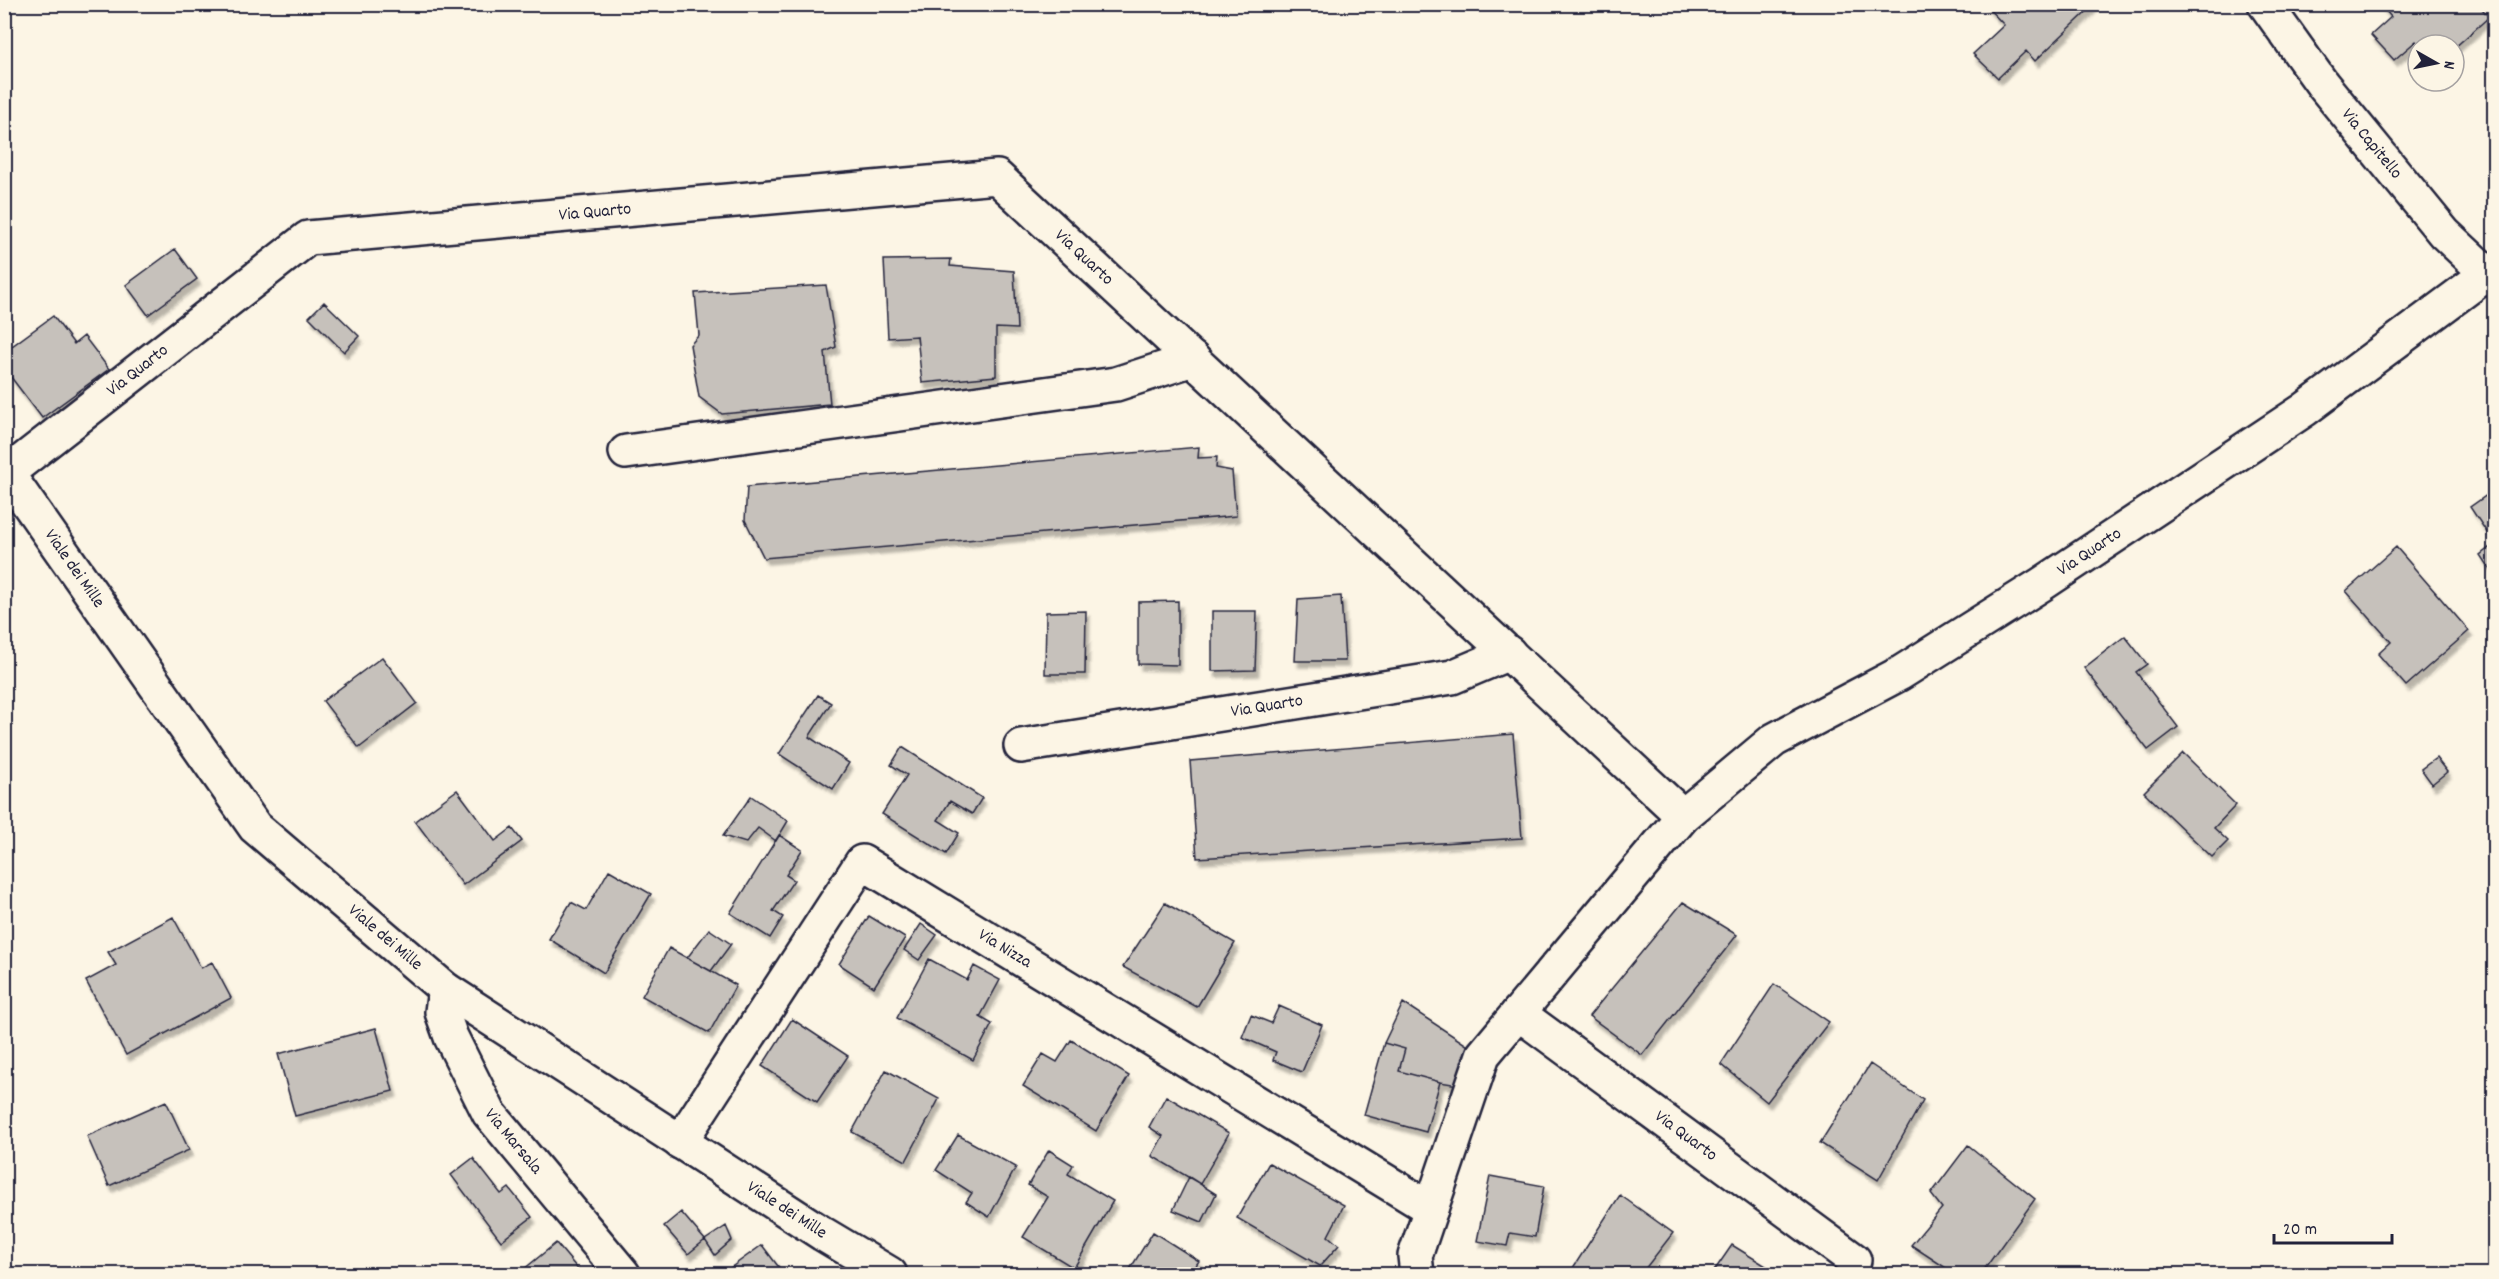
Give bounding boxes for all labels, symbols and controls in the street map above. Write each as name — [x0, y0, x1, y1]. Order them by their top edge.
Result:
north arrow — [2406, 33, 2466, 93]
text: N — [2436, 59, 2460, 71]
street label: Via Capitello — [2335, 103, 2408, 185]
street label: Via Quarto — [558, 197, 632, 228]
street label: Via Quarto — [1049, 224, 1119, 292]
street label: Via Quarto — [102, 339, 174, 403]
street label: Via Quarto — [2052, 522, 2127, 583]
street label: Viale dei Mille — [38, 524, 110, 613]
street label: Via Quarto — [1229, 689, 1305, 725]
street label: Viale dei Mille — [342, 899, 428, 977]
street label: Via Nizza — [973, 923, 1037, 975]
street label: Via Marsala — [478, 1103, 548, 1180]
street label: Via Quarto — [1649, 1105, 1722, 1168]
street label: Viale dei Mille — [742, 1175, 832, 1246]
scale bar — [2274, 1207, 2392, 1245]
text: 20 m — [2283, 1218, 2317, 1243]

